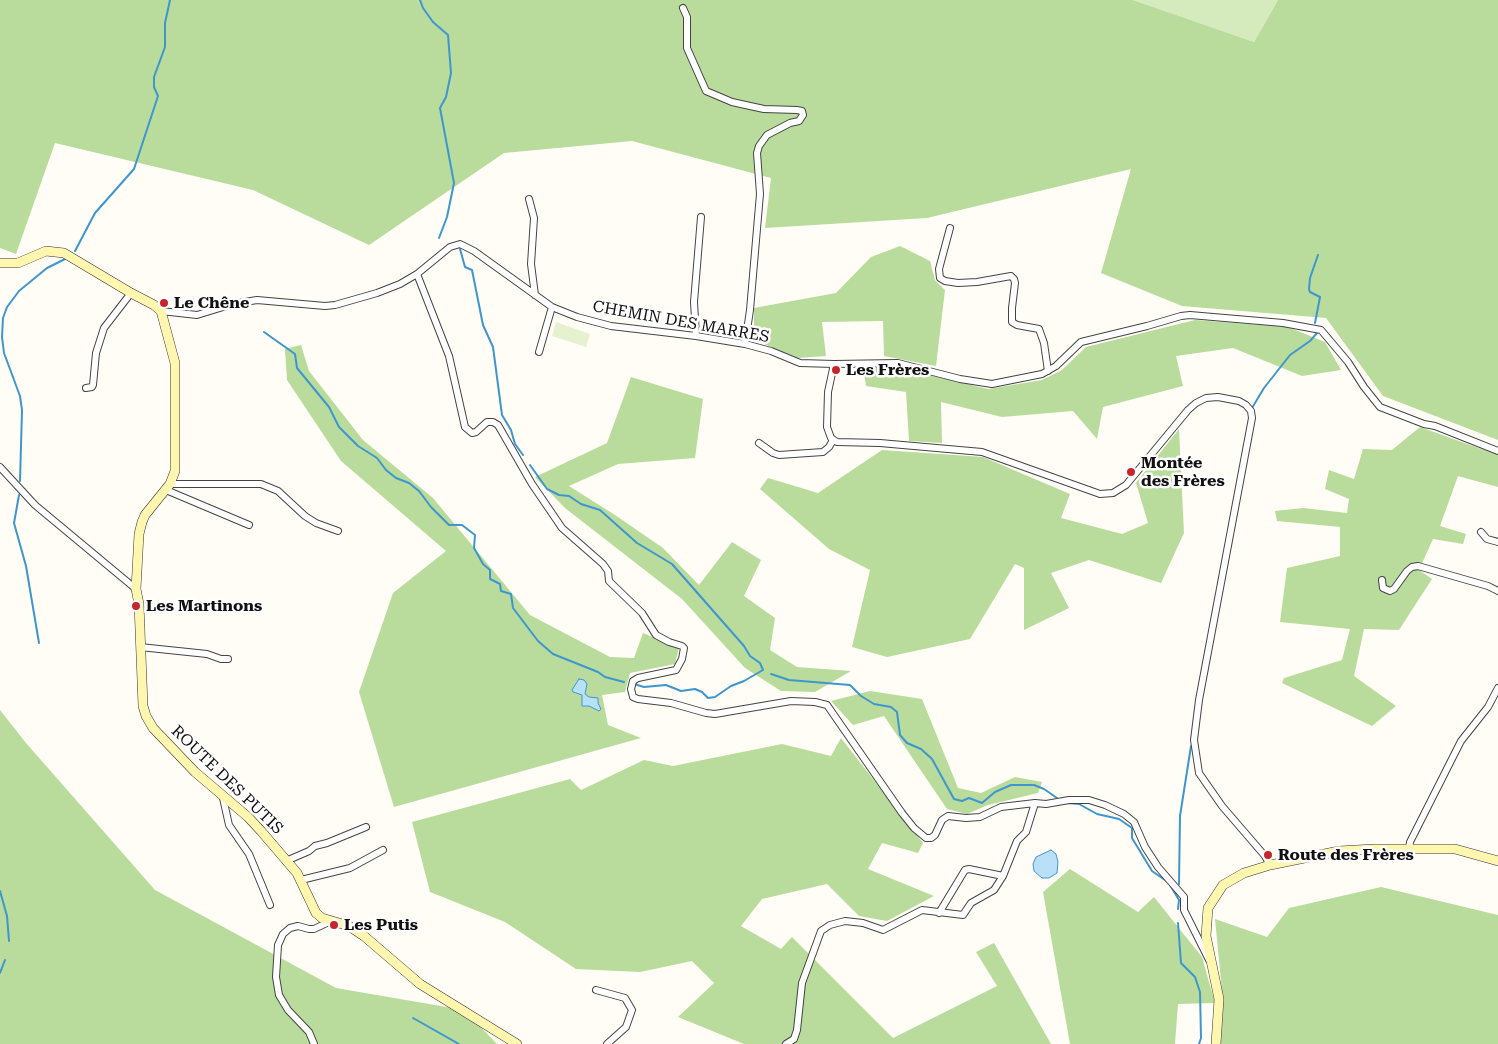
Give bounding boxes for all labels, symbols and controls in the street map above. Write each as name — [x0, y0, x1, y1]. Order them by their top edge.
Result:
place label: Le Chêne — [174, 293, 249, 313]
marker: Le Chêne — [158, 297, 170, 309]
street label: CHEMIN DES MARRES — [591, 297, 771, 347]
place label: Les Frères — [846, 360, 929, 380]
marker: Les Frères — [830, 364, 842, 376]
place label: Montée des Frères — [1141, 453, 1225, 491]
marker: Montée des Frères — [1125, 466, 1137, 478]
place label: Les Martinons — [146, 596, 262, 616]
marker: Les Martinons — [130, 600, 142, 612]
street label: ROUTE DES PUTIS — [167, 722, 287, 838]
place label: Route des Frères — [1278, 845, 1414, 865]
marker: Route des Frères — [1262, 849, 1274, 861]
place label: Les Putis — [344, 915, 418, 935]
marker: Les Putis — [328, 919, 340, 931]

